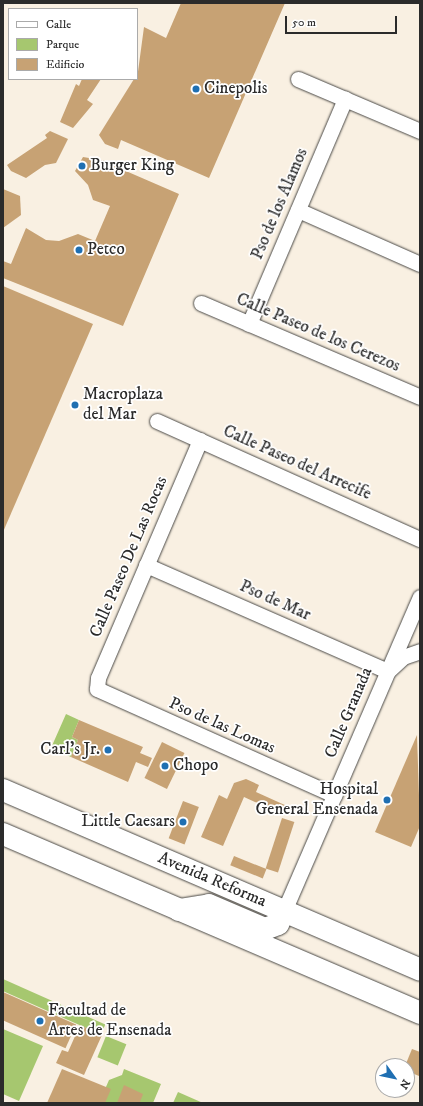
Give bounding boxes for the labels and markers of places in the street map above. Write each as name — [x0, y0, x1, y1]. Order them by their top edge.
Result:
place label: Cinepolis — [204, 79, 267, 99]
marker: Cinepolis — [191, 84, 201, 94]
place label: Burger King — [90, 156, 174, 176]
marker: Burger King — [77, 161, 87, 171]
place label: Petco — [87, 240, 125, 260]
marker: Petco — [74, 245, 84, 255]
place label: Macroplaza del Mar — [83, 385, 163, 425]
marker: Macroplaza del Mar — [70, 400, 80, 410]
place label: Carl's Jr. — [40, 740, 100, 760]
marker: Carl's Jr. — [103, 745, 113, 755]
place label: Chopo — [173, 756, 218, 776]
marker: Chopo — [160, 761, 170, 771]
place label: Hospital General Ensenada — [255, 780, 378, 820]
marker: Hospital General Ensenada — [381, 794, 393, 806]
place label: Little Caesars — [81, 812, 175, 832]
marker: Little Caesars — [178, 817, 188, 827]
place label: Facultad de Artes de Ensenada — [48, 1001, 172, 1041]
marker: Facultad de Artes de Ensenada — [35, 1016, 45, 1026]

